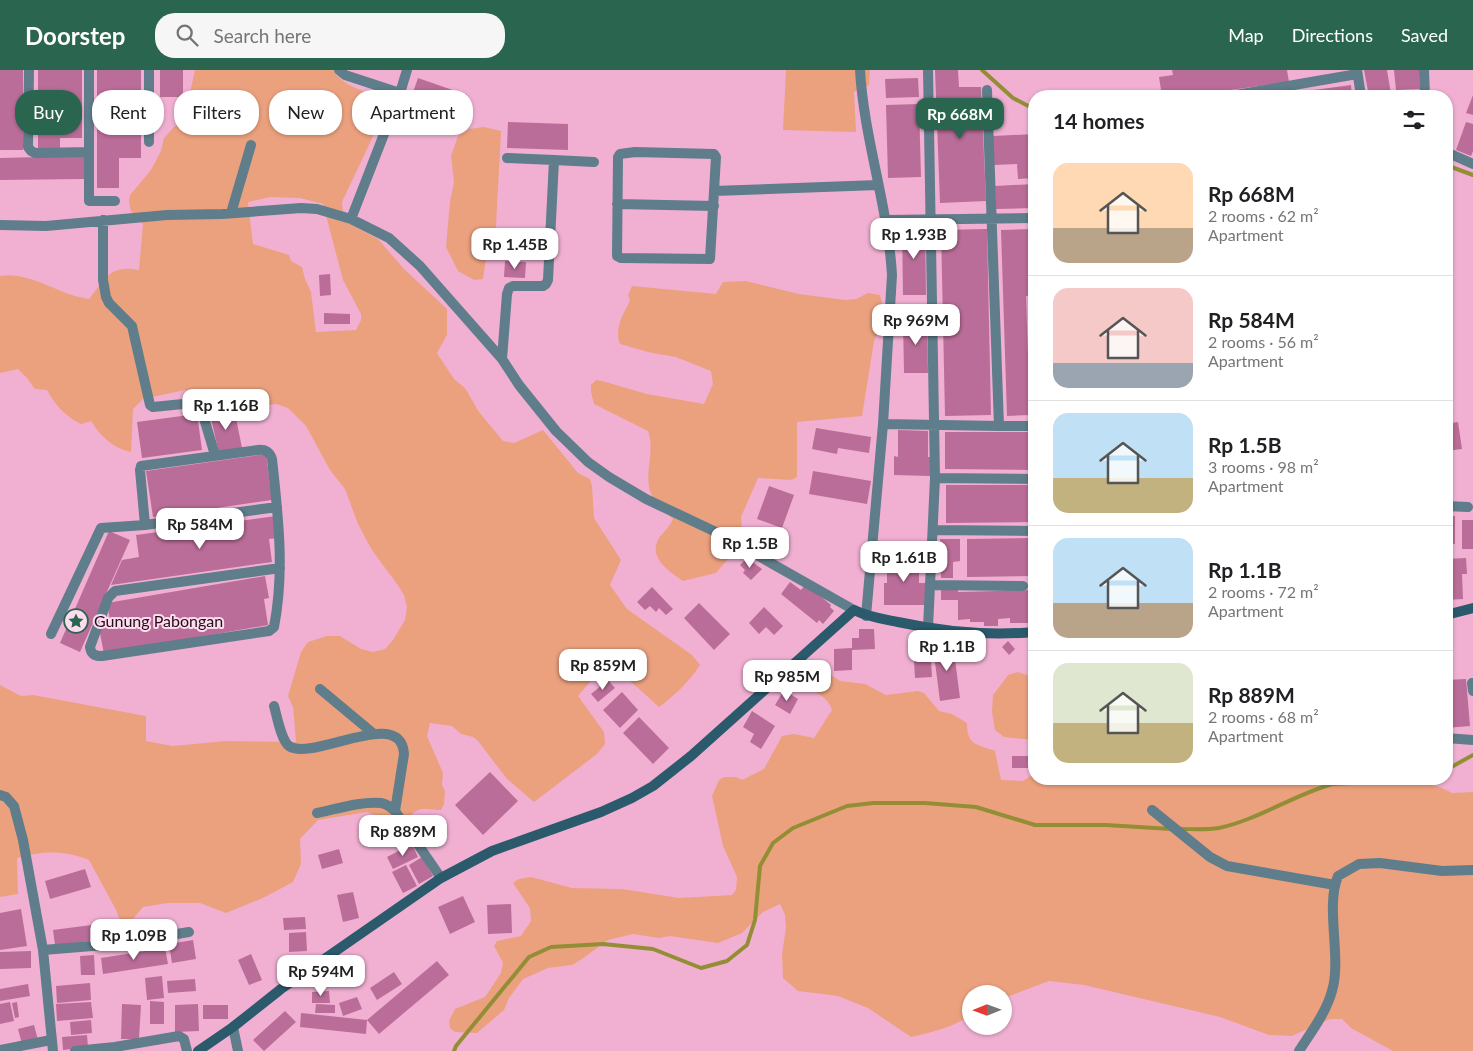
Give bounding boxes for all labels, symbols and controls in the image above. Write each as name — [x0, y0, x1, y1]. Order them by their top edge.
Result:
search box — [155, 13, 505, 58]
text: Doorstep — [25, 21, 125, 50]
icon: search — [173, 21, 201, 49]
text: Search here — [213, 24, 311, 47]
text: Map — [1228, 24, 1264, 46]
text: Directions — [1292, 24, 1373, 46]
text: Saved — [1401, 24, 1448, 46]
chip: Buy — [15, 90, 82, 135]
chip: Rent — [92, 90, 164, 135]
chip: Filters — [174, 90, 259, 135]
chip: New — [269, 90, 342, 135]
chip: Apartment — [352, 90, 473, 135]
pin: Rp 668M — [914, 98, 1006, 140]
text: Rp 668M — [927, 104, 993, 123]
icon: filters — [1400, 106, 1428, 134]
text: 14 homes — [1053, 108, 1144, 133]
text: Rp 668M — [1208, 181, 1295, 206]
icon: home — [1093, 183, 1153, 243]
text: 2 rooms · 62 m² — [1208, 206, 1319, 225]
pin: Rp 1.93B — [862, 218, 966, 260]
text: Rp 1.93B — [881, 224, 947, 243]
text: Apartment — [1208, 225, 1283, 244]
pin: Rp 1.45B — [463, 228, 567, 270]
text: Rp 1.45B — [482, 234, 548, 253]
pin: Rp 969M — [870, 304, 962, 346]
text: Rp 584M — [1208, 307, 1295, 332]
icon: home — [1093, 308, 1153, 368]
text: Rp 969M — [883, 310, 949, 329]
text: 2 rooms · 56 m² — [1208, 332, 1319, 351]
text: Apartment — [1208, 351, 1283, 370]
pin: Rp 1.16B — [174, 388, 278, 431]
text: Rp 1.16B — [193, 395, 259, 414]
text: Rp 1.5B — [1208, 432, 1282, 457]
icon: home — [1093, 433, 1153, 493]
text: 3 rooms · 98 m² — [1208, 457, 1319, 476]
text: Apartment — [1208, 476, 1283, 495]
pin: Rp 584M — [154, 508, 246, 550]
text: Rp 584M — [167, 514, 233, 533]
pin: Rp 1.5B — [704, 526, 796, 569]
text: Rp 1.5B — [722, 533, 778, 552]
pin: Rp 1.61B — [852, 540, 956, 583]
text: Rp 1.61B — [871, 547, 937, 566]
text: Rp 1.1B — [1208, 557, 1282, 582]
icon: home — [1093, 558, 1153, 618]
text: 2 rooms · 72 m² — [1208, 582, 1319, 601]
text: Apartment — [1208, 601, 1283, 620]
place icon: Gunung Pabongan — [63, 608, 89, 634]
place label: Gunung Pabongan — [94, 611, 223, 630]
pin: Rp 1.1B — [901, 630, 993, 672]
text: Rp 1.1B — [919, 636, 975, 655]
pin: Rp 859M — [557, 648, 649, 691]
text: Rp 859M — [570, 655, 636, 674]
pin: Rp 985M — [741, 660, 833, 702]
text: Rp 985M — [754, 666, 820, 685]
text: Rp 889M — [1208, 682, 1295, 707]
icon: home — [1093, 683, 1153, 743]
text: 2 rooms · 68 m² — [1208, 707, 1319, 726]
text: Apartment — [1208, 726, 1283, 745]
pin: Rp 889M — [357, 814, 449, 857]
text: Rp 889M — [370, 821, 436, 840]
pin: Rp 1.09B — [82, 918, 186, 961]
text: Rp 1.09B — [101, 925, 167, 944]
pin: Rp 594M — [275, 954, 367, 997]
text: Rp 594M — [288, 961, 354, 980]
north arrow — [962, 985, 1012, 1035]
map controls — [962, 985, 1012, 1035]

